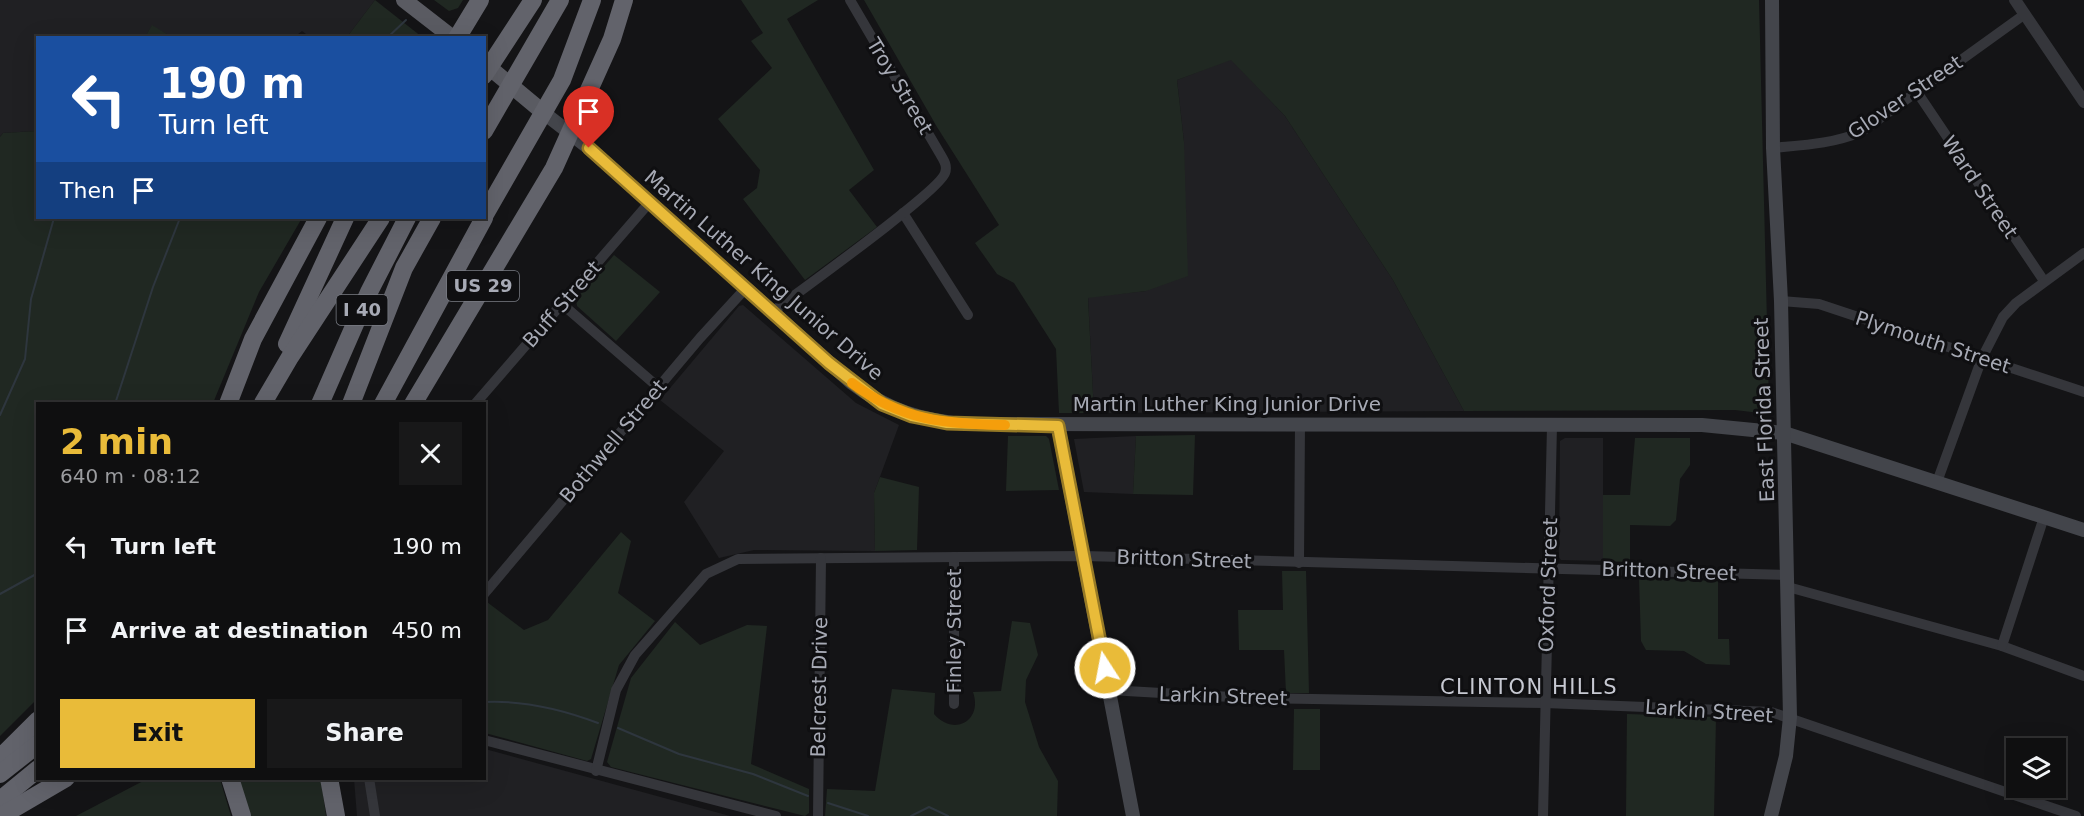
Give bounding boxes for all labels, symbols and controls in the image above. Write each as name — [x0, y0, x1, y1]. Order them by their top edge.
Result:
street label: Troy Street — [861, 33, 938, 139]
street label: Glover Street — [1843, 50, 1967, 144]
text: 190 m — [159, 59, 305, 108]
icon: left — [60, 60, 138, 138]
pin — [563, 86, 614, 148]
icon: arrive — [572, 95, 605, 128]
text: Turn left — [159, 109, 269, 140]
street label: Ward Street — [1937, 131, 2023, 243]
street label: Martin Luther King Junior Drive — [640, 165, 888, 385]
icon: arrive — [127, 174, 160, 207]
text: Then — [60, 178, 115, 203]
street label: Buff Street — [518, 256, 606, 352]
road number: US 29 — [447, 271, 519, 301]
road number: I 40 — [336, 295, 388, 325]
street label: Plymouth Street — [1852, 306, 2014, 378]
street label: East Florida Street — [1749, 317, 1779, 503]
street label: Bothwell Street — [555, 374, 672, 507]
street label: Martin Luther King Junior Drive — [1073, 392, 1381, 416]
text: 2 min — [60, 421, 173, 462]
button: close — [399, 422, 462, 485]
text: 640 m · 08:12 — [60, 464, 201, 488]
street label: Oxford Street — [1534, 517, 1562, 653]
icon: left — [60, 530, 93, 563]
text: Turn left — [111, 534, 216, 559]
text: 190 m — [392, 534, 462, 559]
street label: Britton Street — [1116, 545, 1252, 573]
street label: Britton Street — [1601, 557, 1737, 585]
street label: Finley Street — [942, 568, 966, 694]
icon: arrive — [60, 614, 93, 647]
street label: Belcrest Drive — [806, 616, 832, 758]
text: Arrive at destination — [111, 618, 368, 643]
text: 450 m — [392, 618, 462, 643]
position arrow — [1073, 636, 1137, 700]
district label: CLINTON HILLS — [1440, 675, 1618, 699]
street label: Larkin Street — [1158, 682, 1288, 710]
street label: Larkin Street — [1644, 695, 1774, 727]
button: Exit — [60, 699, 255, 768]
button: Share — [267, 699, 462, 768]
map controls — [2006, 738, 2066, 798]
button: layers — [2006, 738, 2066, 798]

